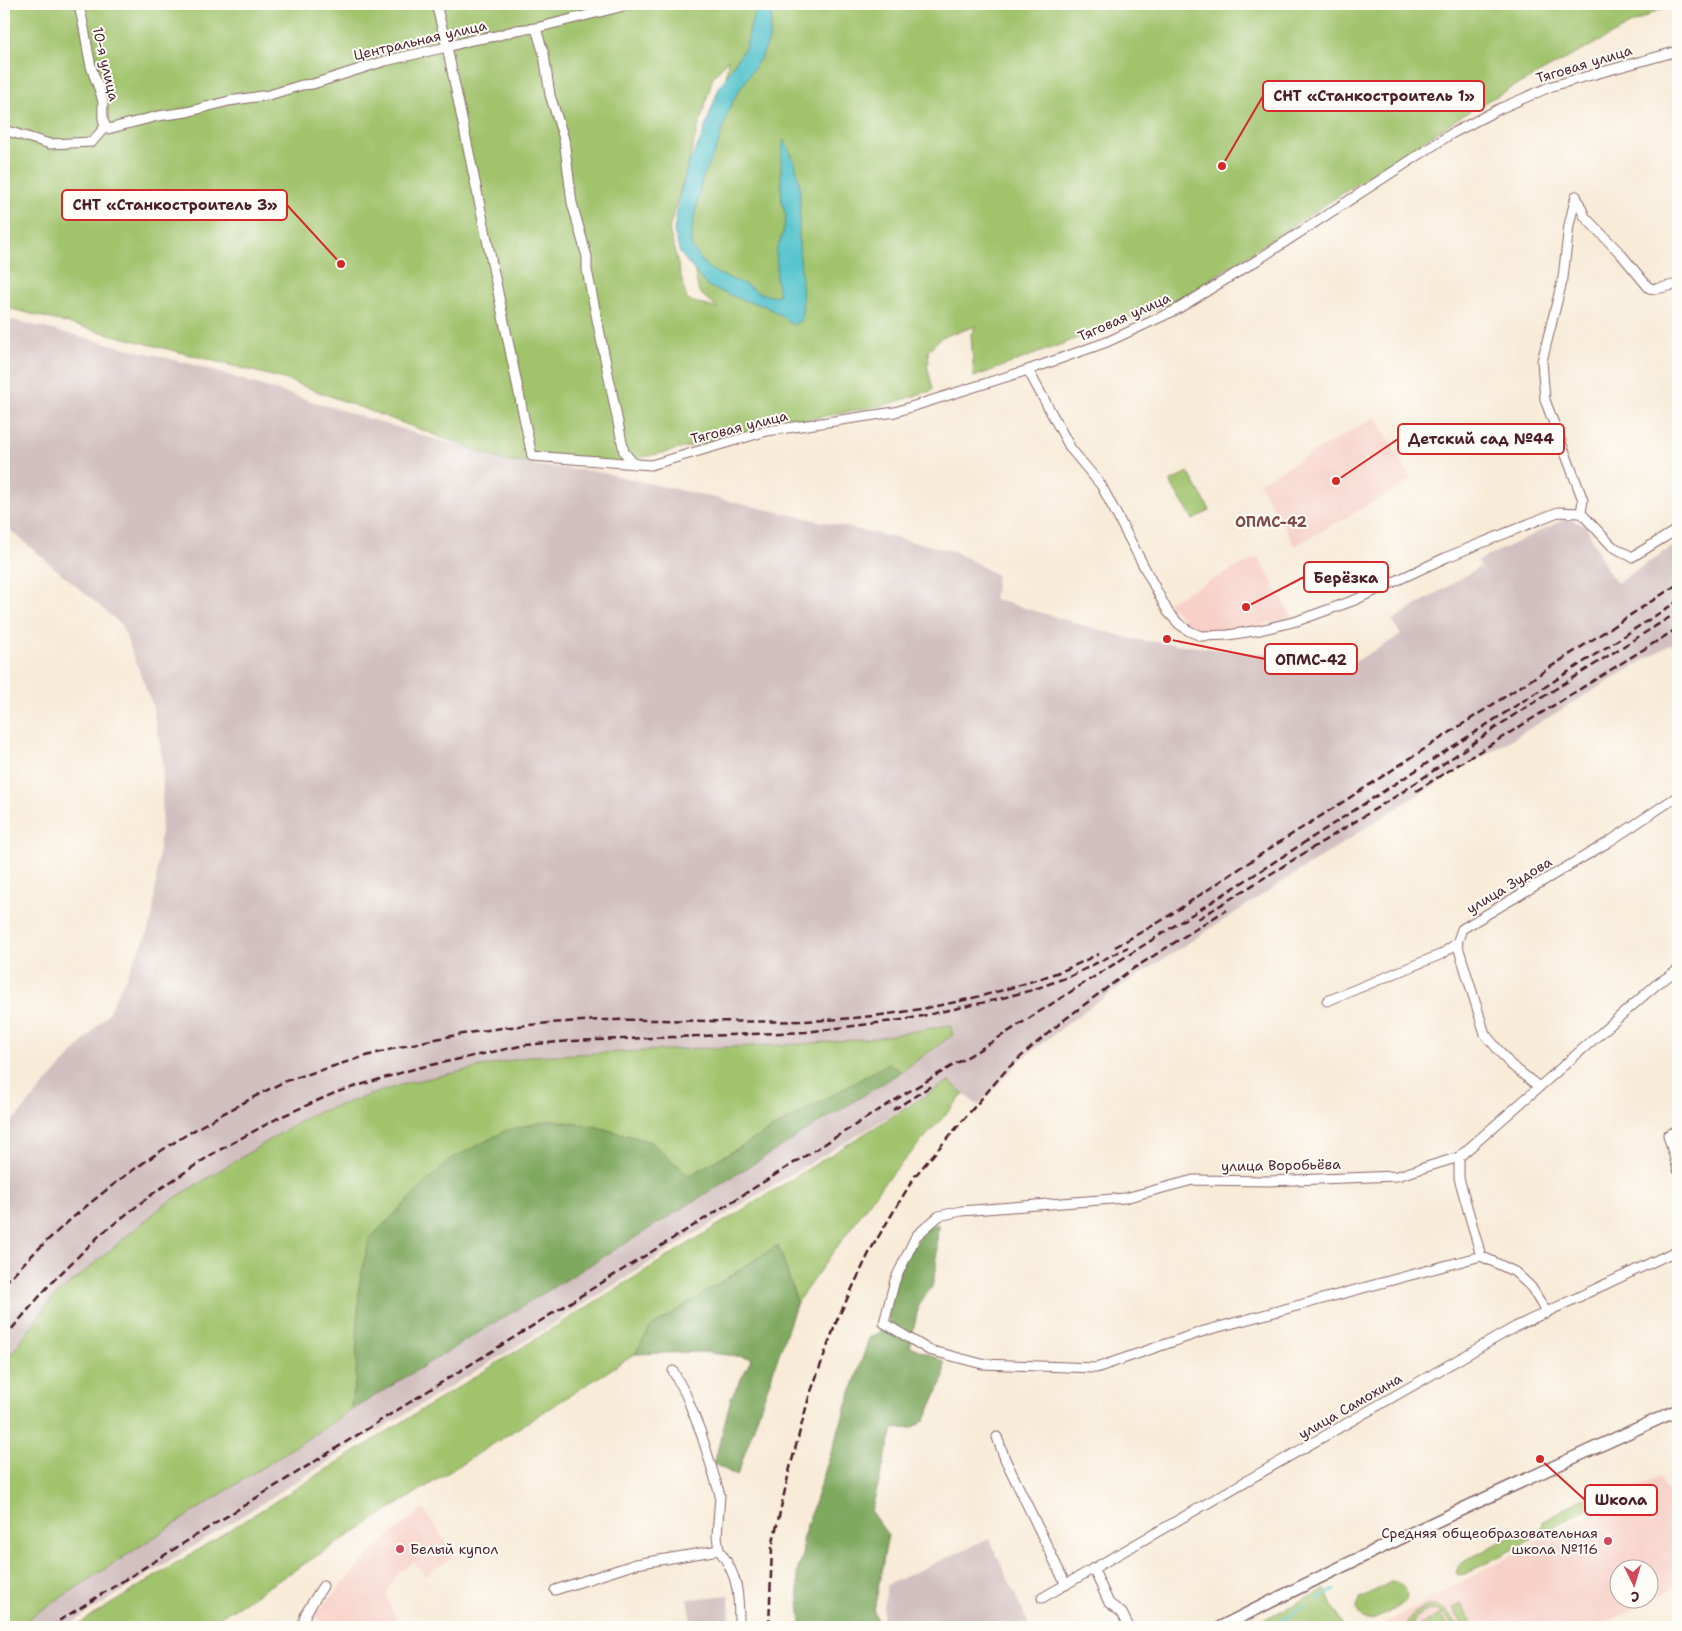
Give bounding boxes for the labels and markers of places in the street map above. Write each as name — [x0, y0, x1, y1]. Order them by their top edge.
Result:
callout: СНТ «Станкостроитель 1» — [1263, 81, 1484, 111]
callout: СНТ «Станкостроитель 3» — [62, 190, 287, 220]
callout: Детский сад №44 — [1398, 424, 1564, 454]
callout: Берёзка — [1304, 562, 1388, 592]
callout: ОПМС-42 — [1265, 644, 1357, 674]
callout: Школа — [1585, 1485, 1657, 1515]
place label: Средняя общеобразовательная школа №116 — [1381, 1524, 1598, 1558]
marker: Средняя общеобразовательная школа №116 — [1602, 1535, 1614, 1547]
place label: Белый купол — [410, 1540, 498, 1558]
marker: Белый купол — [394, 1543, 406, 1555]

